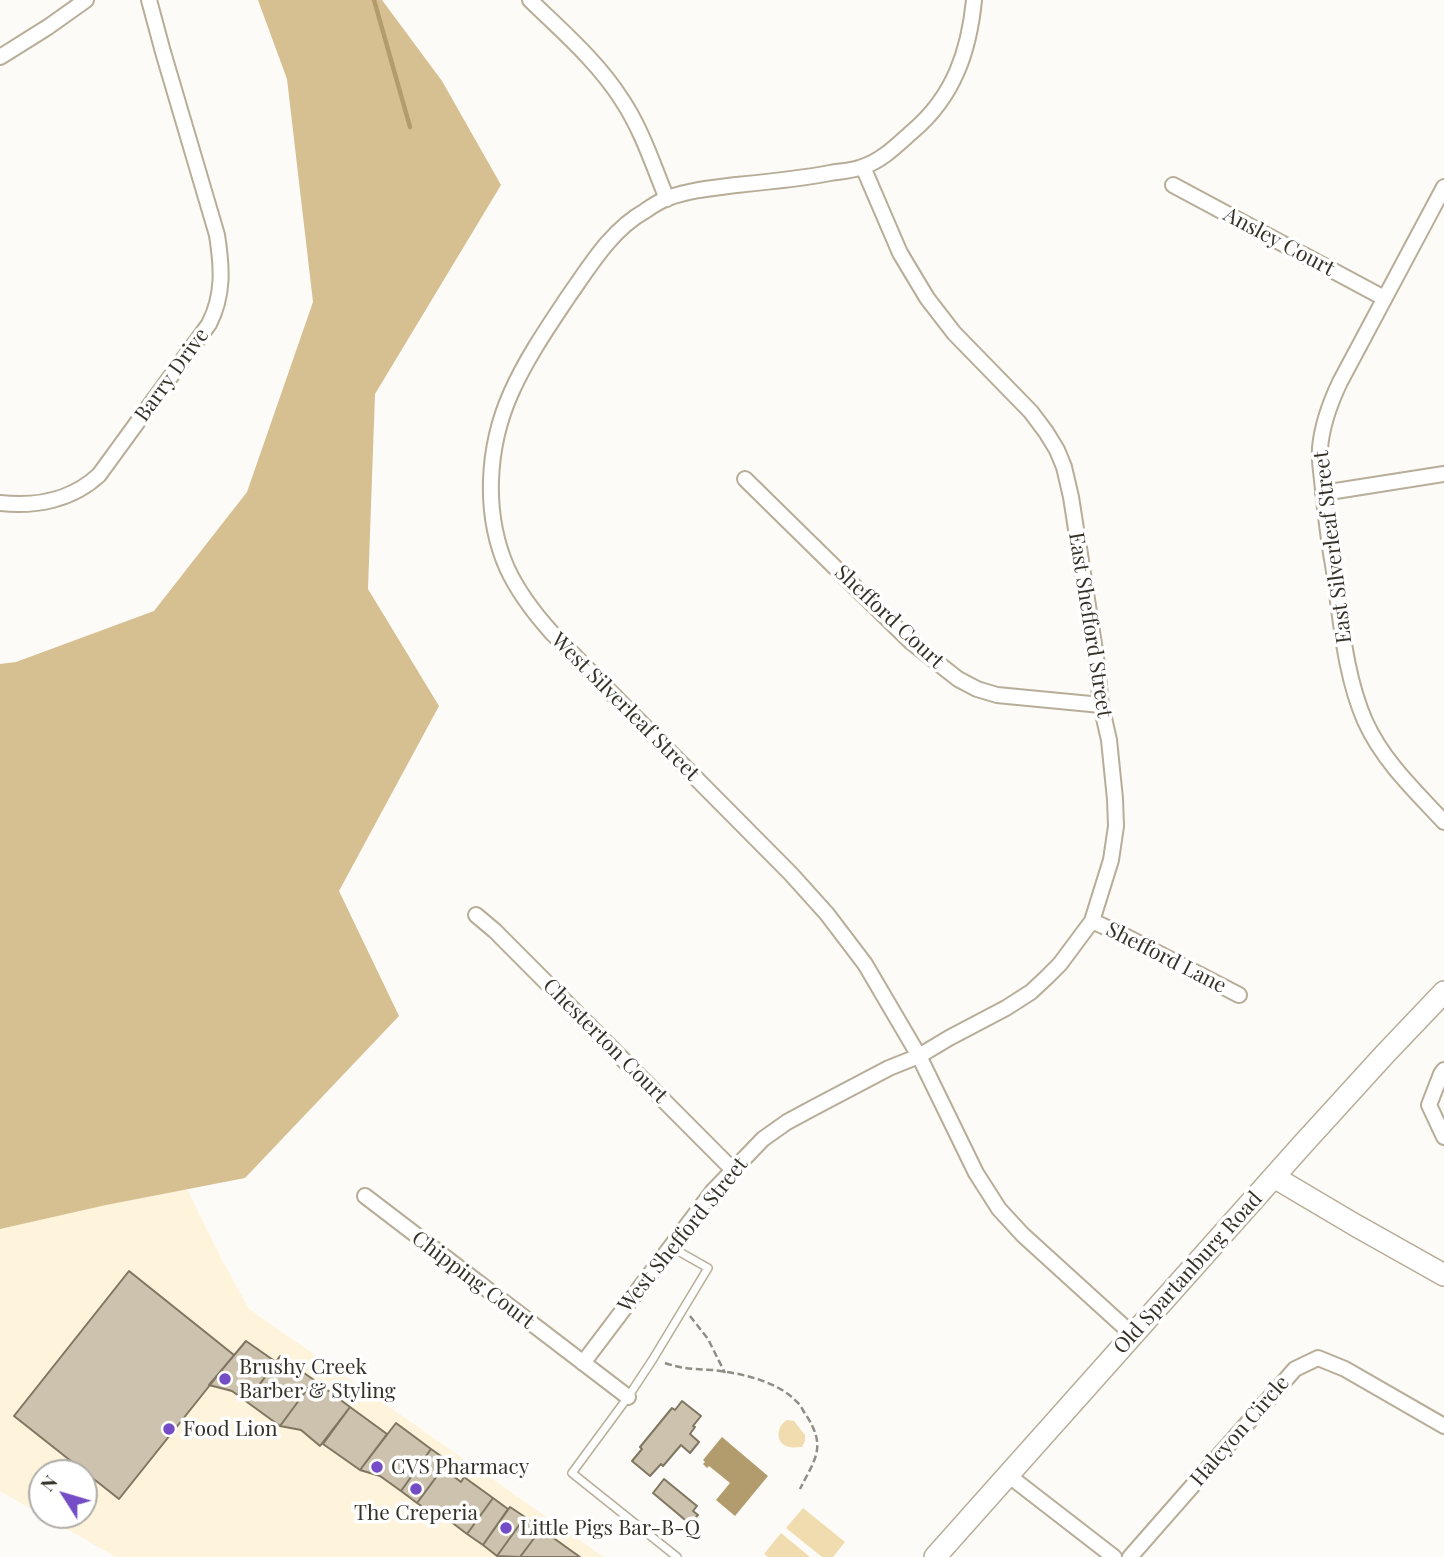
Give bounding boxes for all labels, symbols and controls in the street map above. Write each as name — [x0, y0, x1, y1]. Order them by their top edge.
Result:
street label: Ansley Court — [1219, 202, 1339, 282]
street label: Barry Drive — [130, 323, 214, 427]
street label: East Silverleaf Street — [1309, 449, 1357, 645]
street label: East Shefford Street — [1063, 531, 1117, 719]
street label: Shefford Court — [829, 560, 949, 674]
street label: West Silverleaf Street — [546, 628, 704, 786]
street label: Shefford Lane — [1102, 917, 1230, 999]
street label: Chesterton Court — [537, 973, 673, 1109]
street label: West Shefford Street — [613, 1152, 753, 1318]
street label: Old Spartanburg Road — [1108, 1187, 1268, 1359]
street label: Chipping Court — [407, 1226, 539, 1334]
place label: Brushy Creek Barber & Styling — [239, 1354, 396, 1404]
marker: Brushy Creek Barber & Styling — [217, 1371, 233, 1387]
street label: Halcyon Circle — [1185, 1371, 1295, 1491]
place label: Food Lion — [183, 1416, 277, 1442]
marker: Food Lion — [161, 1421, 177, 1437]
place label: CVS Pharmacy — [391, 1454, 529, 1480]
north arrow — [28, 1459, 98, 1529]
marker: CVS Pharmacy — [369, 1459, 385, 1475]
text: N — [33, 1469, 62, 1496]
marker: The Creperia — [408, 1481, 424, 1497]
place label: The Creperia — [354, 1500, 478, 1526]
place label: Little Pigs Bar-B-Q — [520, 1515, 700, 1541]
marker: Little Pigs Bar-B-Q — [498, 1520, 514, 1536]

